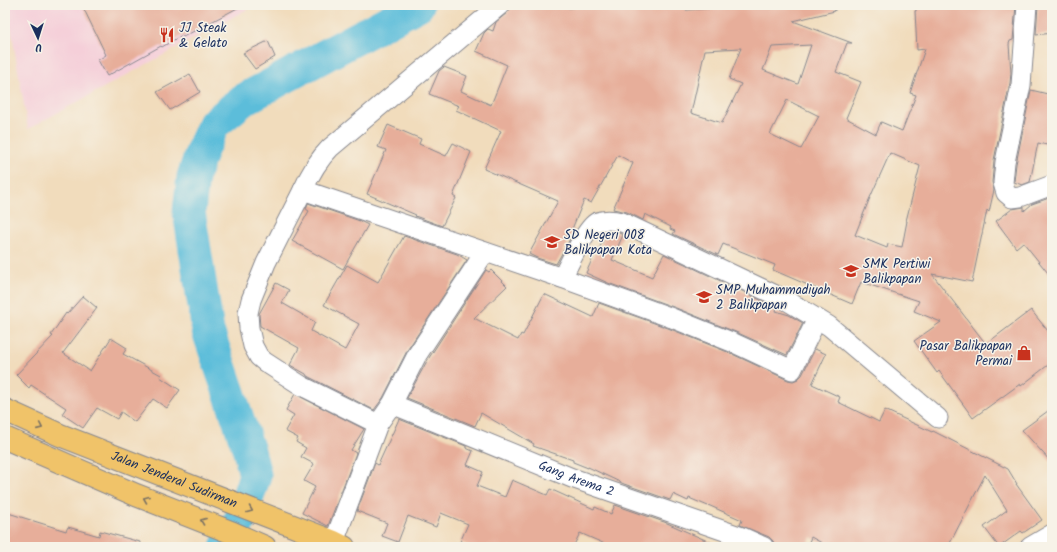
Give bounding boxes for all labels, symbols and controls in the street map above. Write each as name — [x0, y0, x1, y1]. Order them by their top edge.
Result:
north arrow — [18, 18, 58, 58]
place label: JJ Steak & Gelato — [179, 18, 227, 54]
restaurant icon: JJ Steak & Gelato — [158, 26, 176, 44]
text: U — [34, 38, 43, 56]
place label: SD Negeri 008 Balikpapan Kota — [564, 225, 652, 261]
school or university icon: SD Negeri 008 Balikpapan Kota — [543, 233, 561, 251]
place label: SMK Pertiwi Balikpapan — [863, 254, 931, 290]
school or university icon: SMK Pertiwi Balikpapan — [842, 262, 860, 280]
place label: SMP Muhammadiyah 2 Balikpapan — [716, 280, 831, 316]
school or university icon: SMP Muhammadiyah 2 Balikpapan — [695, 288, 713, 306]
place label: Pasar Balikpapan Permai — [919, 336, 1013, 372]
shop icon: Pasar Balikpapan Permai — [1015, 344, 1033, 362]
one-way arrow — [37, 422, 44, 430]
street label: Jalan Jenderal Sudirman — [108, 445, 241, 514]
street label: Gang Arema 2 — [535, 455, 617, 502]
one-way arrow — [143, 496, 150, 504]
one-way arrow — [247, 505, 254, 513]
one-way arrow — [199, 518, 206, 526]

